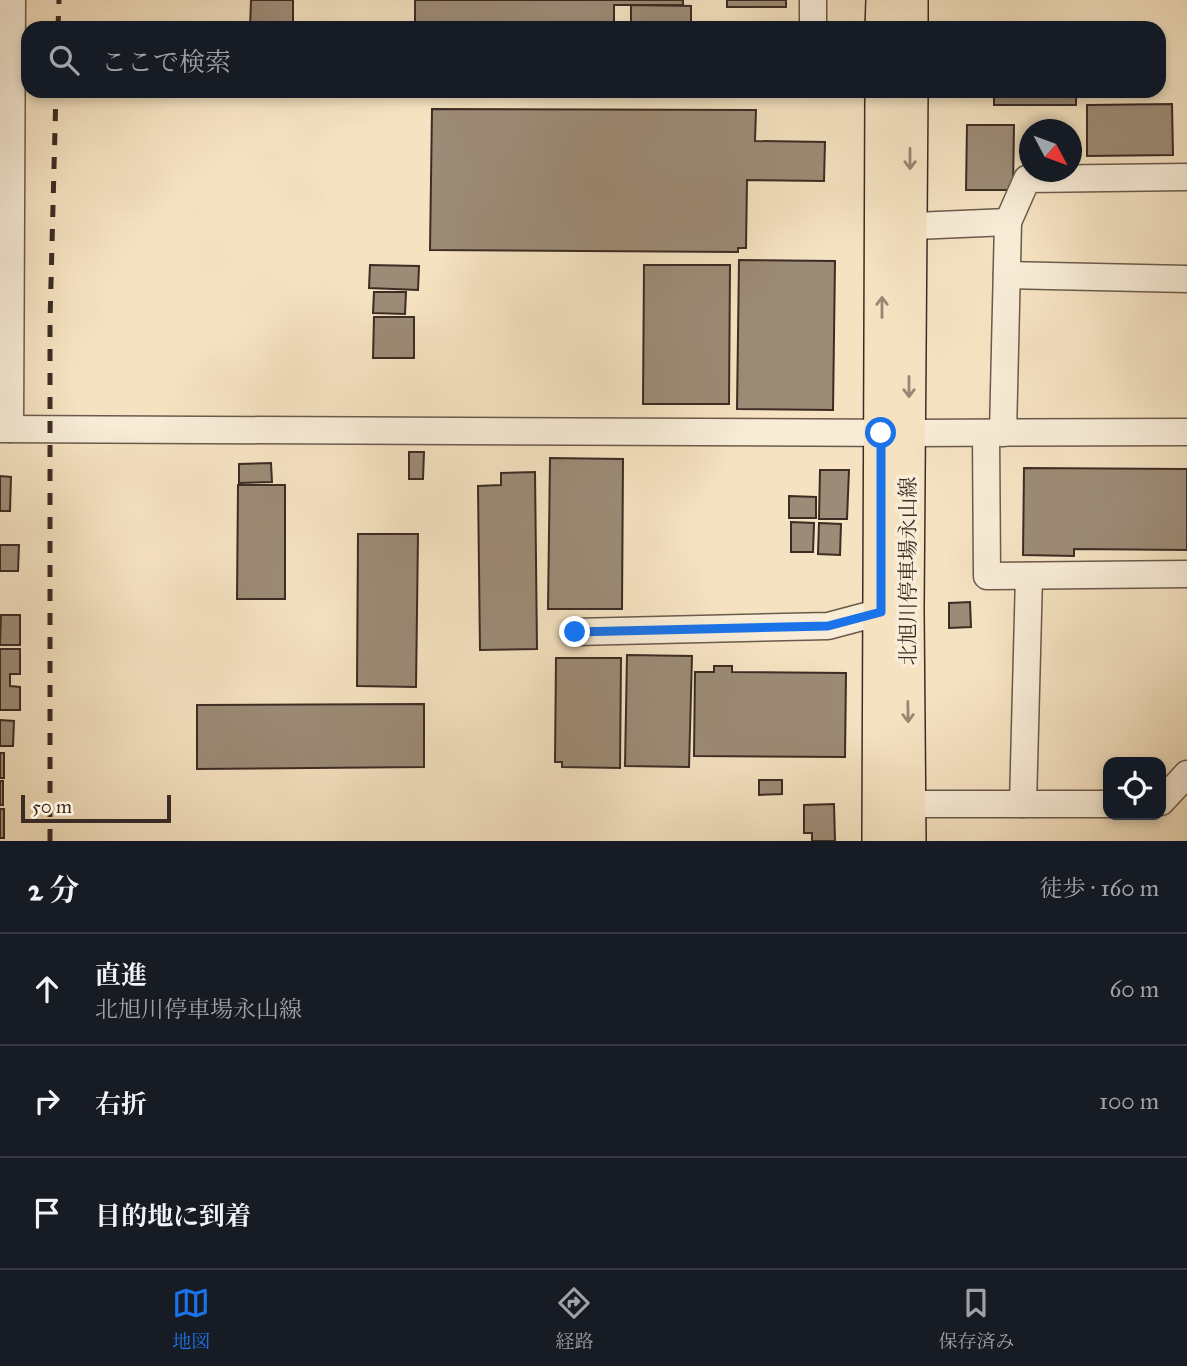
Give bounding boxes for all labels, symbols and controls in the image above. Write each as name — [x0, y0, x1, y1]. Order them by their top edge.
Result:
search box — [21, 21, 1166, 98]
icon: search — [45, 41, 83, 79]
text: ここで検索 — [101, 46, 231, 78]
north arrow — [1019, 119, 1082, 182]
one-way arrow — [903, 147, 917, 170]
one-way arrow — [875, 296, 889, 319]
one-way arrow — [902, 375, 916, 398]
route start — [865, 417, 896, 448]
street label: 北旭川停車場永山線 — [895, 477, 921, 666]
route end — [559, 616, 590, 647]
one-way arrow — [901, 700, 915, 723]
map controls — [1103, 757, 1166, 820]
button: locate — [1103, 757, 1166, 820]
scale bar — [21, 792, 172, 824]
text: 50 m — [32, 795, 72, 818]
text: 2 分 — [28, 872, 79, 908]
text: 徒歩 · 160 m — [1040, 874, 1159, 902]
text: 直進 — [95, 959, 147, 991]
icon: ahead — [28, 970, 66, 1008]
text: 60 m — [1110, 975, 1159, 1003]
text: 北旭川停車場永山線 — [95, 995, 302, 1023]
icon: right — [28, 1082, 66, 1120]
text: 100 m — [1099, 1087, 1159, 1115]
text: 右折 — [95, 1088, 147, 1120]
icon: arrive — [28, 1194, 66, 1232]
text: 目的地に到着 — [95, 1200, 251, 1232]
tab: 地図 — [172, 1284, 211, 1353]
tab: 経路 — [555, 1284, 594, 1353]
tab: 保存済み — [938, 1284, 1015, 1353]

